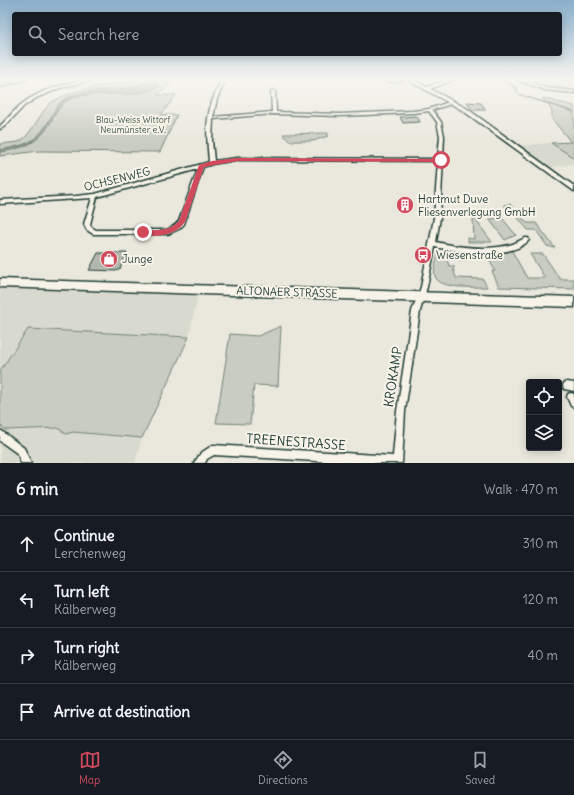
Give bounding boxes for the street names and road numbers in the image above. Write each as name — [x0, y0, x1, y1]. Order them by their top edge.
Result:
street label: OCHSENWEG — [82, 164, 152, 194]
street label: ALTONAER STRASSE — [236, 283, 338, 301]
street label: KROKAMP — [380, 345, 406, 408]
street label: TREENESTRASSE — [246, 430, 347, 454]

